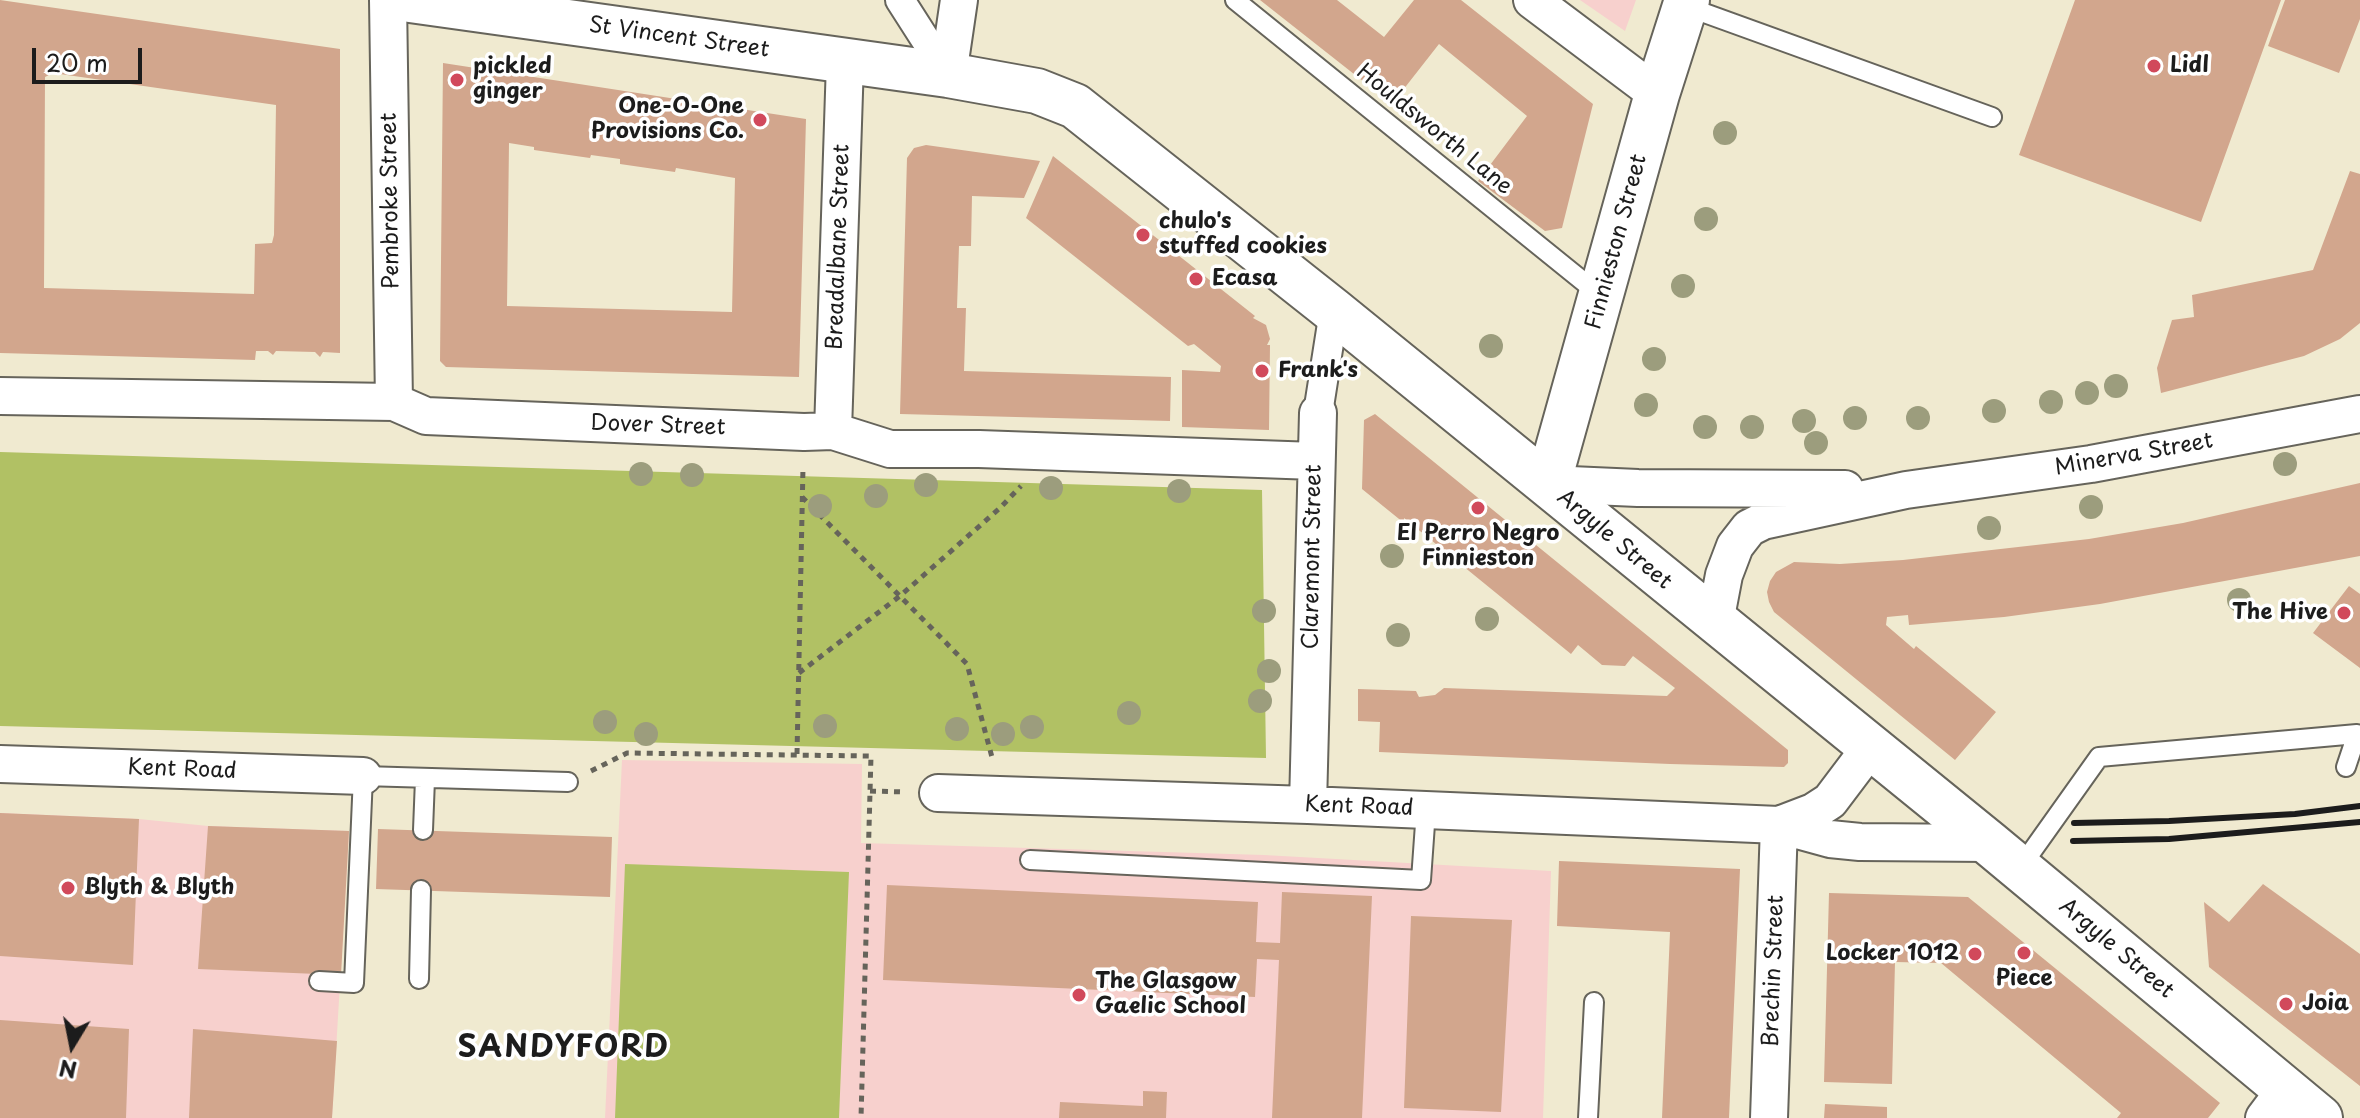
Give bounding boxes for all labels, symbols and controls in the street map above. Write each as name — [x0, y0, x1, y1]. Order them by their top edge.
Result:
street label: St Vincent Street — [587, 12, 771, 64]
scale bar — [36, 32, 146, 82]
text: 20 m — [46, 44, 108, 80]
place label: Lidl — [2170, 53, 2209, 79]
place label: pickled ginger — [473, 54, 552, 106]
marker: Lidl — [2145, 57, 2163, 75]
street label: Houldsworth Lane — [1351, 59, 1517, 201]
marker: pickled ginger — [448, 71, 466, 89]
place label: One-O-One Provisions Co. — [591, 94, 744, 146]
marker: One-O-One Provisions Co. — [751, 111, 769, 129]
street label: Pembroke Street — [376, 112, 406, 290]
street label: Breadalbane Street — [822, 144, 856, 350]
street label: Finnieston Street — [1581, 152, 1653, 332]
place label: chulo's stuffed cookies — [1159, 209, 1327, 260]
marker: chulo's stuffed cookies — [1134, 226, 1152, 244]
place label: Ecasa — [1212, 266, 1277, 292]
marker: Ecasa — [1187, 270, 1205, 288]
place label: Frank's — [1278, 358, 1358, 384]
marker: Frank's — [1253, 362, 1271, 380]
street label: Dover Street — [590, 410, 726, 442]
street label: Minerva Street — [2053, 428, 2215, 482]
street label: Claremont Street — [1298, 464, 1328, 650]
street label: Argyle Street — [1551, 484, 1677, 596]
marker: El Perro Negro Finnieston — [1469, 499, 1487, 517]
place label: El Perro Negro Finnieston — [1397, 521, 1559, 572]
place label: The Hive — [2232, 600, 2328, 626]
marker: The Hive — [2335, 604, 2353, 622]
street label: Kent Road — [127, 755, 237, 785]
street label: Kent Road — [1304, 792, 1414, 822]
place label: Blyth & Blyth — [84, 875, 235, 901]
marker: Blyth & Blyth — [59, 879, 77, 897]
street label: Argyle Street — [2053, 893, 2179, 1005]
street label: Brechin Street — [1758, 895, 1790, 1047]
place label: Locker 1012 — [1826, 941, 1959, 967]
marker: Piece — [2015, 944, 2033, 962]
marker: Locker 1012 — [1966, 945, 1984, 963]
place label: Piece — [1995, 966, 2053, 992]
place label: The Glasgow Gaelic School — [1095, 969, 1246, 1020]
marker: The Glasgow Gaelic School — [1070, 986, 1088, 1004]
place label: Joia — [2302, 991, 2349, 1017]
marker: Joia — [2277, 995, 2295, 1013]
north arrow — [32, 1006, 112, 1086]
district label: SANDYFORD — [457, 1031, 671, 1067]
text: N — [56, 1052, 79, 1088]

